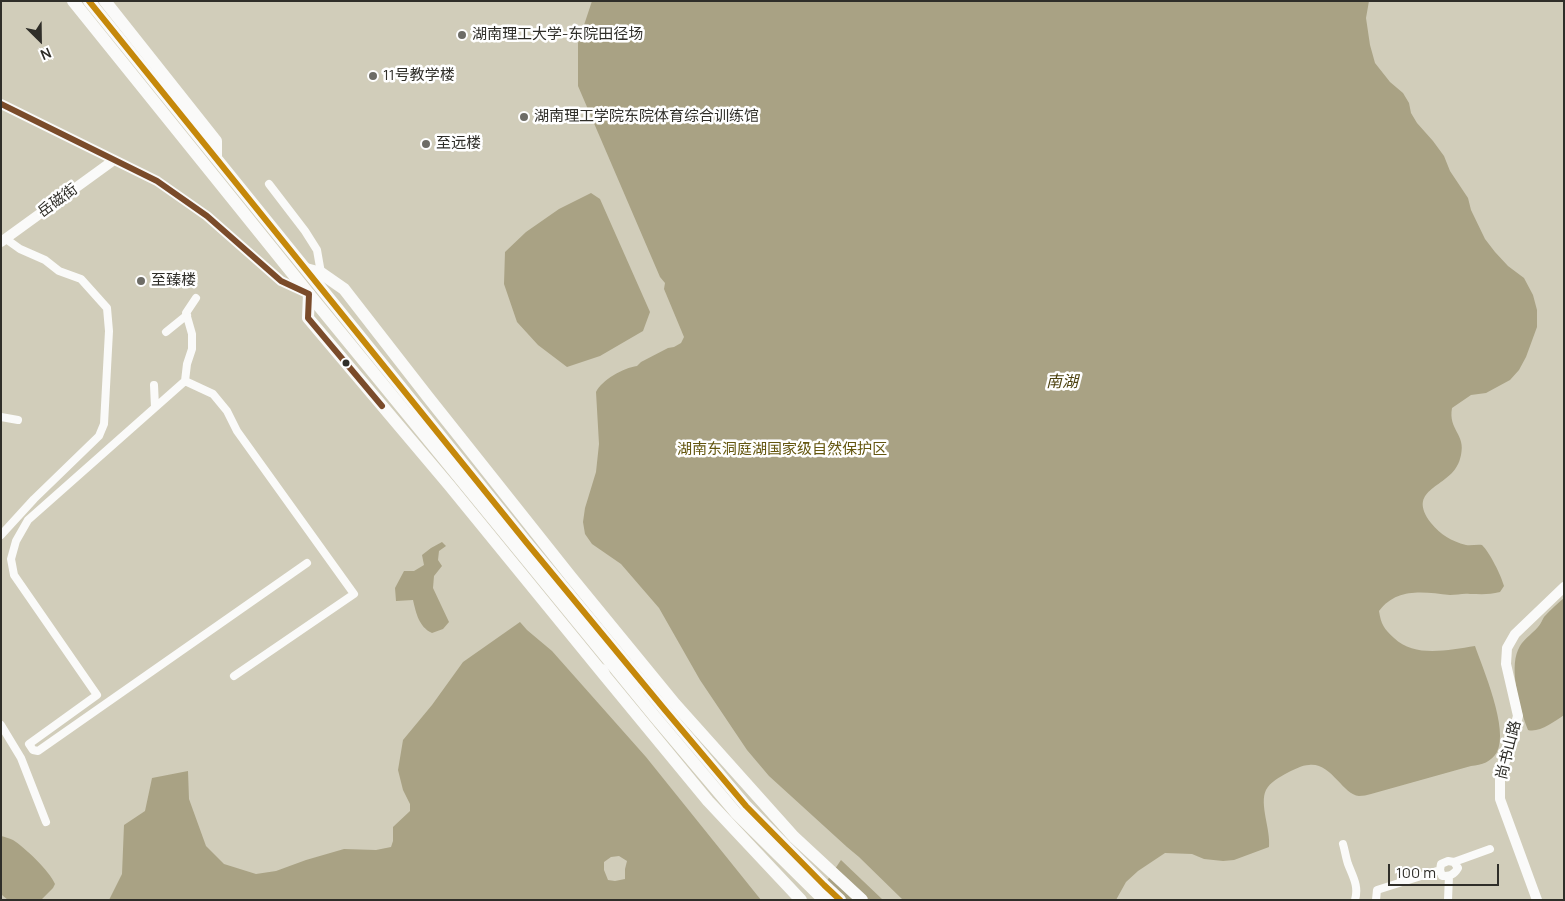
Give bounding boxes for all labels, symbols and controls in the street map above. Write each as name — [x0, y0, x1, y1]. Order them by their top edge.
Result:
north arrow — [15, 15, 65, 65]
place label: 湖南理工大学-东院田径场 — [472, 26, 643, 44]
marker: 湖南理工大学-东院田径场 — [456, 29, 468, 41]
text: N — [38, 44, 54, 65]
place label: 11号教学楼 — [383, 67, 455, 85]
marker: 11号教学楼 — [367, 70, 379, 82]
place label: 湖南理工学院东院体育综合训练馆 — [534, 108, 759, 126]
marker: 湖南理工学院东院体育综合训练馆 — [518, 111, 530, 123]
place label: 至远楼 — [436, 135, 481, 153]
marker: 至远楼 — [420, 138, 432, 150]
street label: 岳磁街 — [35, 180, 81, 222]
place label: 至臻楼 — [151, 272, 196, 290]
marker: 至臻楼 — [135, 275, 147, 287]
unlabelled marker — [341, 358, 351, 368]
water label: 南湖 — [1046, 373, 1078, 393]
park label: 湖南东洞庭湖国家级自然保护区 — [677, 441, 887, 459]
street label: 尚书山路 — [1493, 719, 1525, 781]
scale bar — [1390, 854, 1501, 886]
text: 100 m — [1396, 862, 1436, 883]

